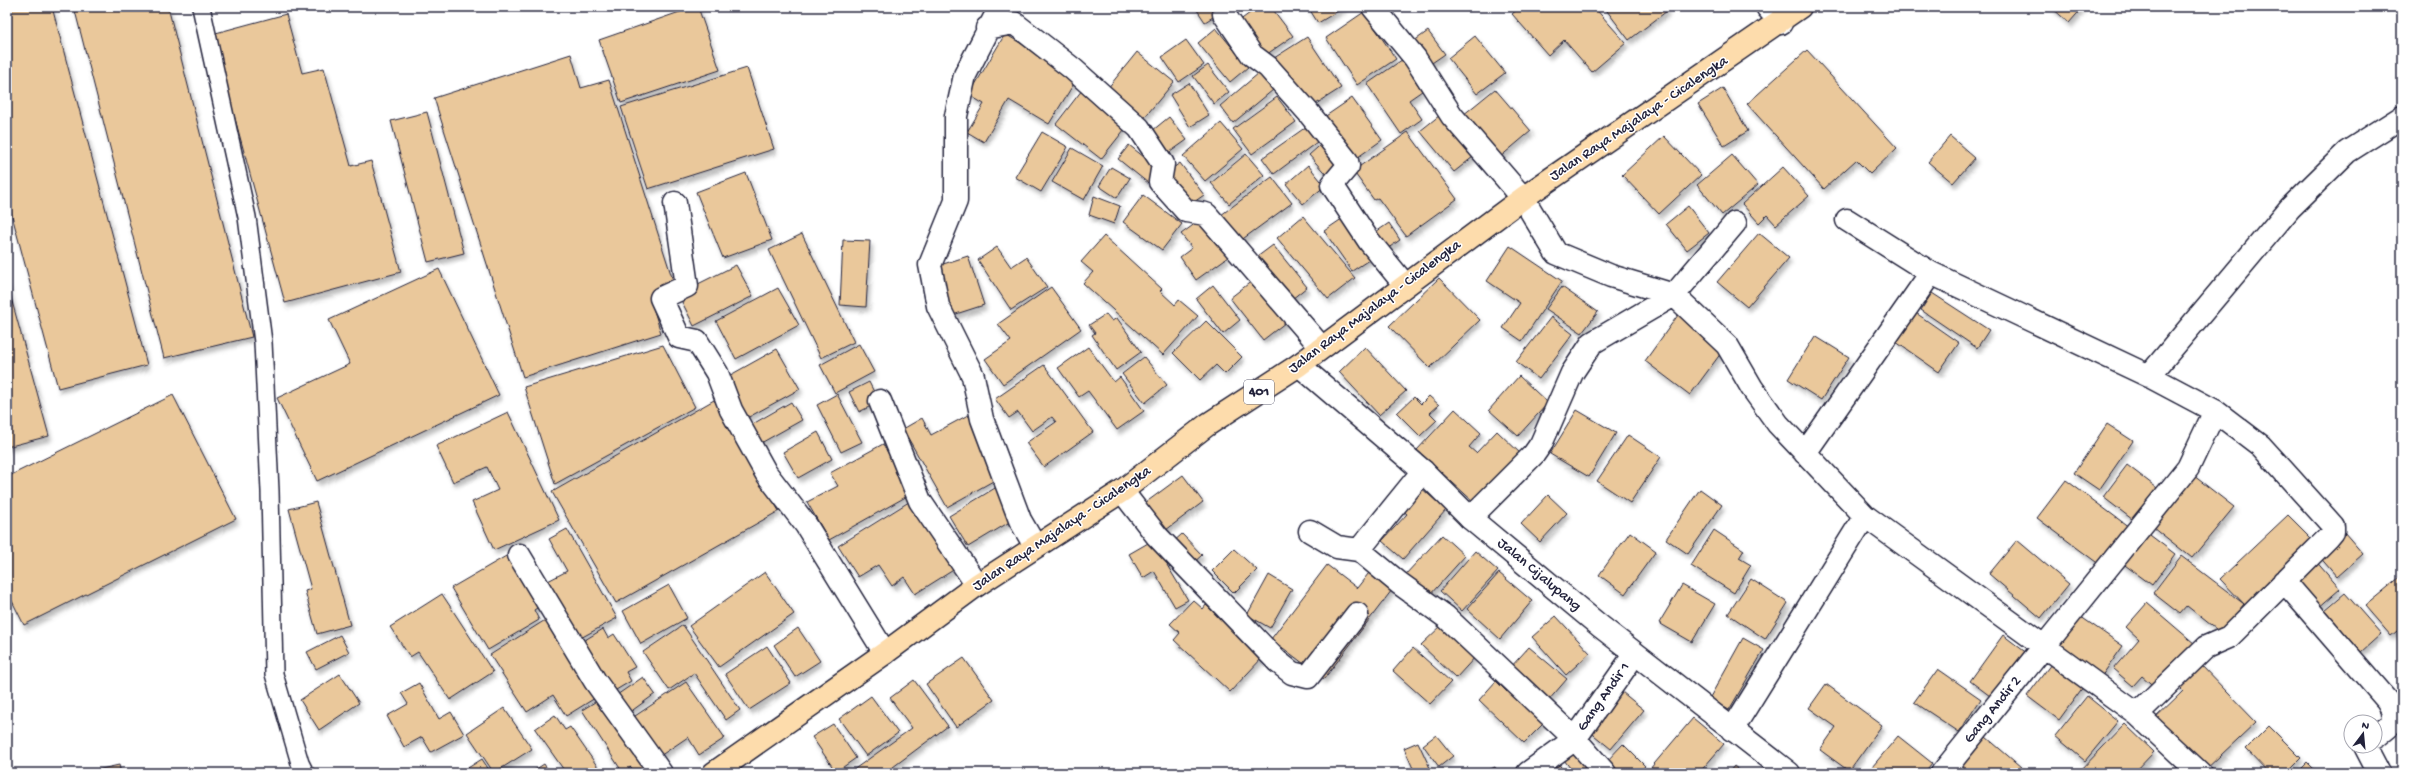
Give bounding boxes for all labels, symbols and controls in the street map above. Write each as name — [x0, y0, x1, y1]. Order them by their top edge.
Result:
street label: Jalan Raya Majalaya - Cicalengka — [1546, 52, 1732, 185]
street label: Jalan Raya Majalaya - Cicalengka — [1285, 236, 1465, 378]
road number: 401 — [1244, 380, 1274, 404]
street label: Jalan Raya Majalaya - Cicalengka — [969, 462, 1155, 595]
street label: Jalan Cijalupang — [1493, 535, 1585, 615]
street label: Gang Andir 1 — [1574, 659, 1634, 735]
street label: Gang Andir 2 — [1960, 673, 2026, 747]
north arrow — [2343, 714, 2383, 754]
text: N — [2360, 720, 2370, 733]

